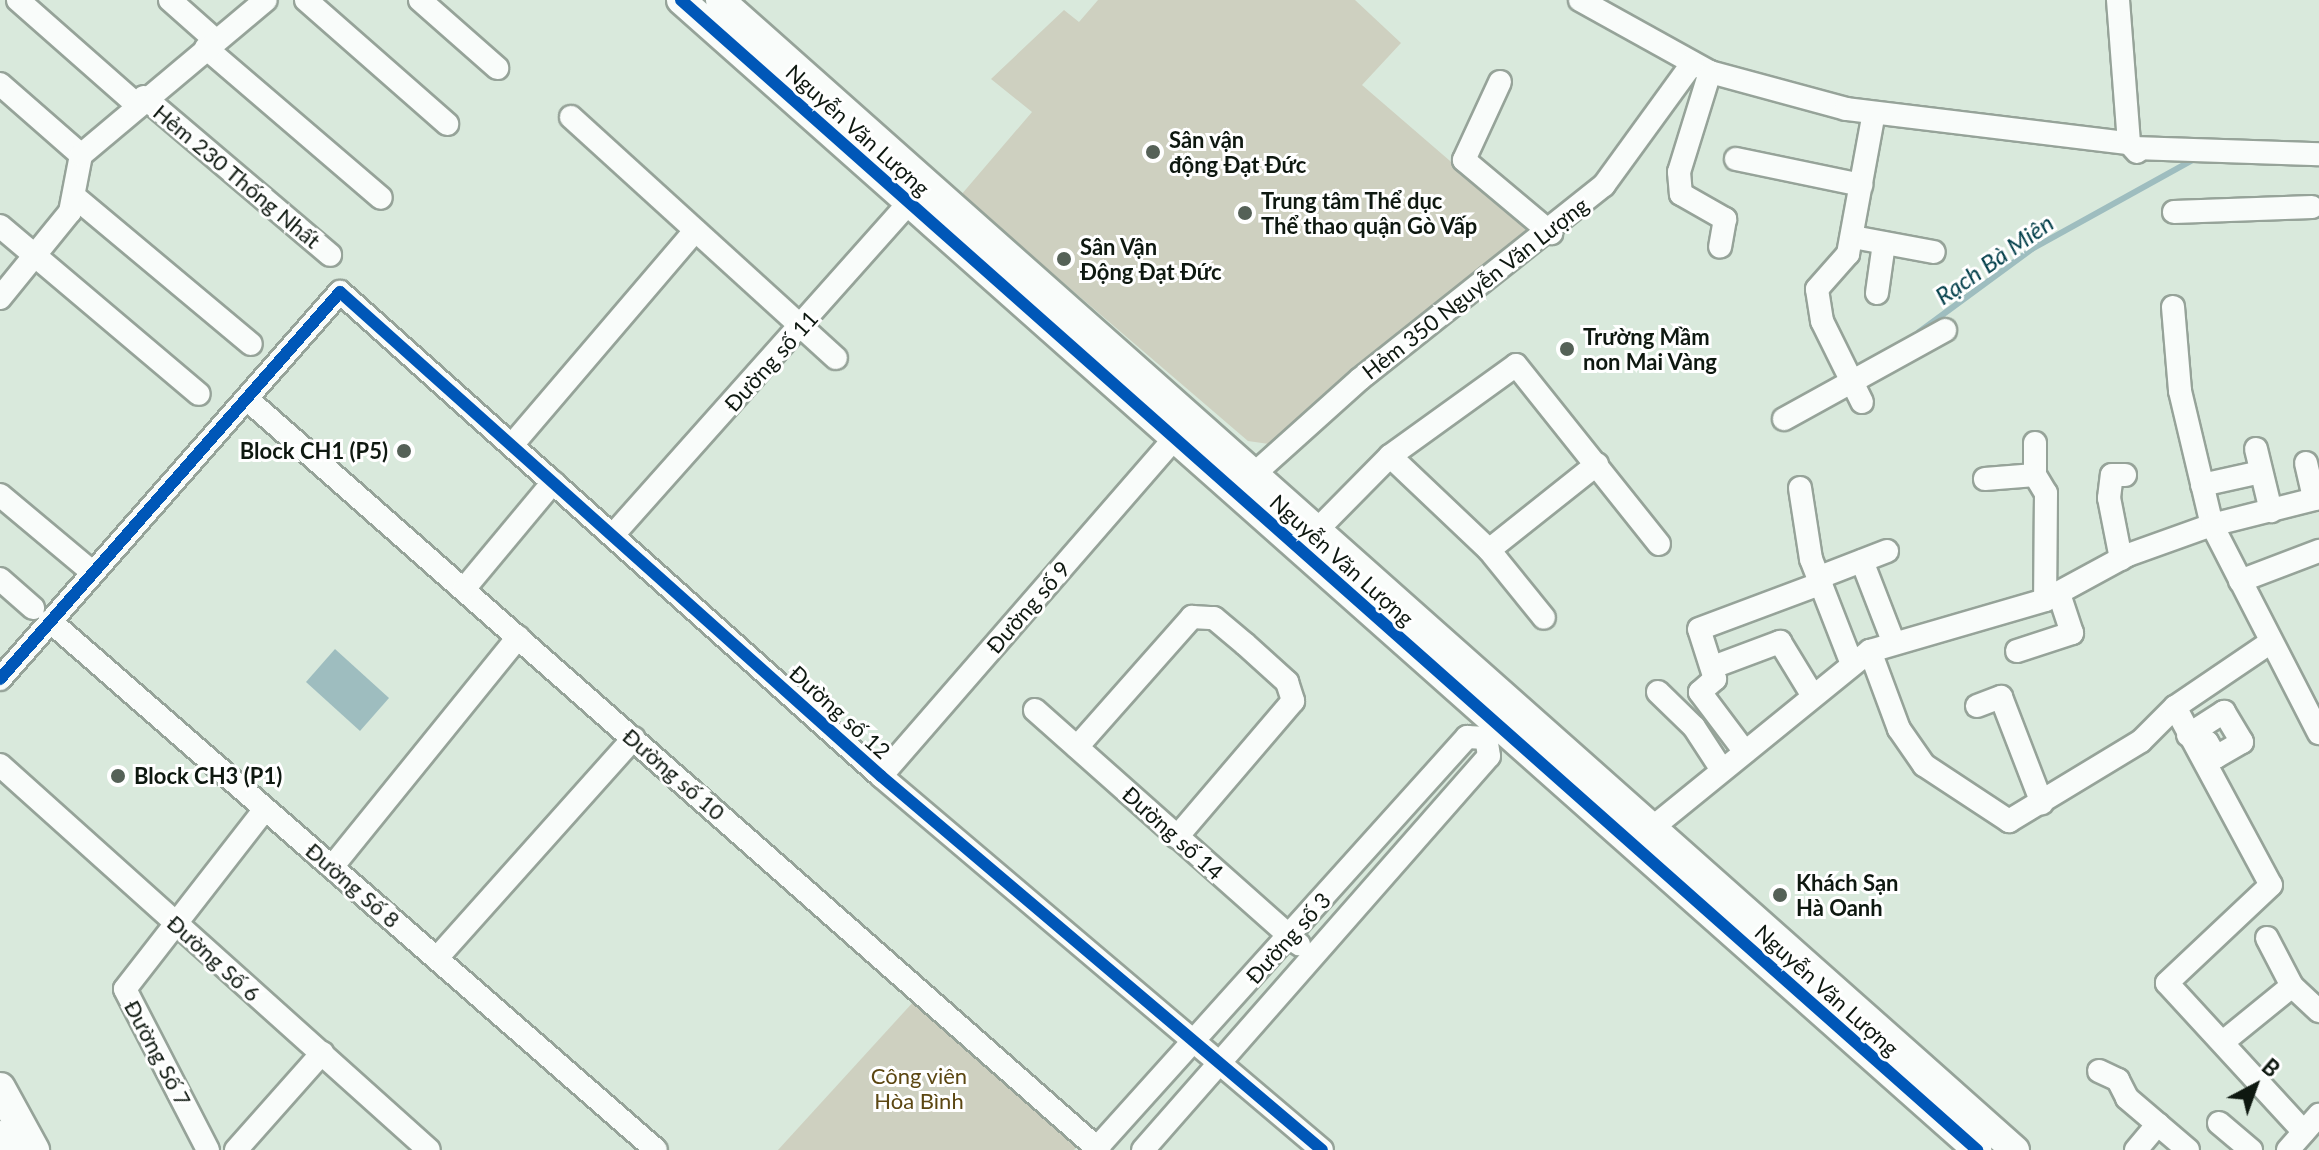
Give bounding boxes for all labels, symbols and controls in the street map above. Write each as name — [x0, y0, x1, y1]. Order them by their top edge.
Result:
street label: Nguyễn Văn Lượng — [781, 58, 935, 202]
street label: Hẻm 230 Thống Nhất — [148, 98, 326, 254]
place label: Sân vận động Đạt Đức — [1169, 126, 1306, 178]
marker: Sân vận động Đạt Đức — [1144, 143, 1162, 161]
place label: Trung tâm Thể dục Thể thao quận Gò Vấp — [1261, 187, 1478, 238]
street label: Hẻm 350 Nguyễn Văn Lượng — [1356, 191, 1594, 385]
marker: Trung tâm Thể dục Thể thao quận Gò Vấp — [1236, 204, 1254, 222]
water label: Rạch Bà Miên — [1929, 208, 2059, 310]
place label: Sân Vận Động Đạt Đức — [1080, 233, 1222, 284]
marker: Sân Vận Động Đạt Đức — [1055, 250, 1073, 268]
street label: Đường số 11 — [719, 305, 823, 417]
place label: Trường Mầm non Mai Vàng — [1583, 323, 1718, 374]
marker: Trường Mầm non Mai Vàng — [1558, 340, 1576, 358]
place label: Block CH1 (P5) — [240, 438, 388, 464]
marker: Block CH1 (P5) — [395, 442, 413, 460]
street label: Nguyễn Văn Lượng — [1265, 488, 1419, 632]
street label: Đường số 9 — [981, 555, 1075, 659]
street label: Đường số 12 — [784, 660, 896, 764]
street label: Đường số 10 — [618, 723, 730, 825]
place label: Block CH3 (P1) — [134, 763, 282, 789]
marker: Block CH3 (P1) — [109, 767, 127, 785]
street label: Đường số 14 — [1117, 781, 1229, 885]
street label: Đường Số 8 — [301, 837, 405, 933]
place label: Khách Sạn Hà Oanh — [1796, 869, 1899, 920]
marker: Khách Sạn Hà Oanh — [1771, 886, 1789, 904]
street label: Đường số 3 — [1240, 887, 1336, 989]
street label: Đường Số 6 — [162, 909, 266, 1007]
street label: Nguyễn Văn Lượng — [1750, 918, 1904, 1062]
street label: Đường Số 7 — [119, 996, 197, 1110]
north arrow — [2215, 1046, 2295, 1126]
text: B — [2257, 1053, 2285, 1082]
park label: Công viên Hòa Bình — [871, 1062, 967, 1114]

